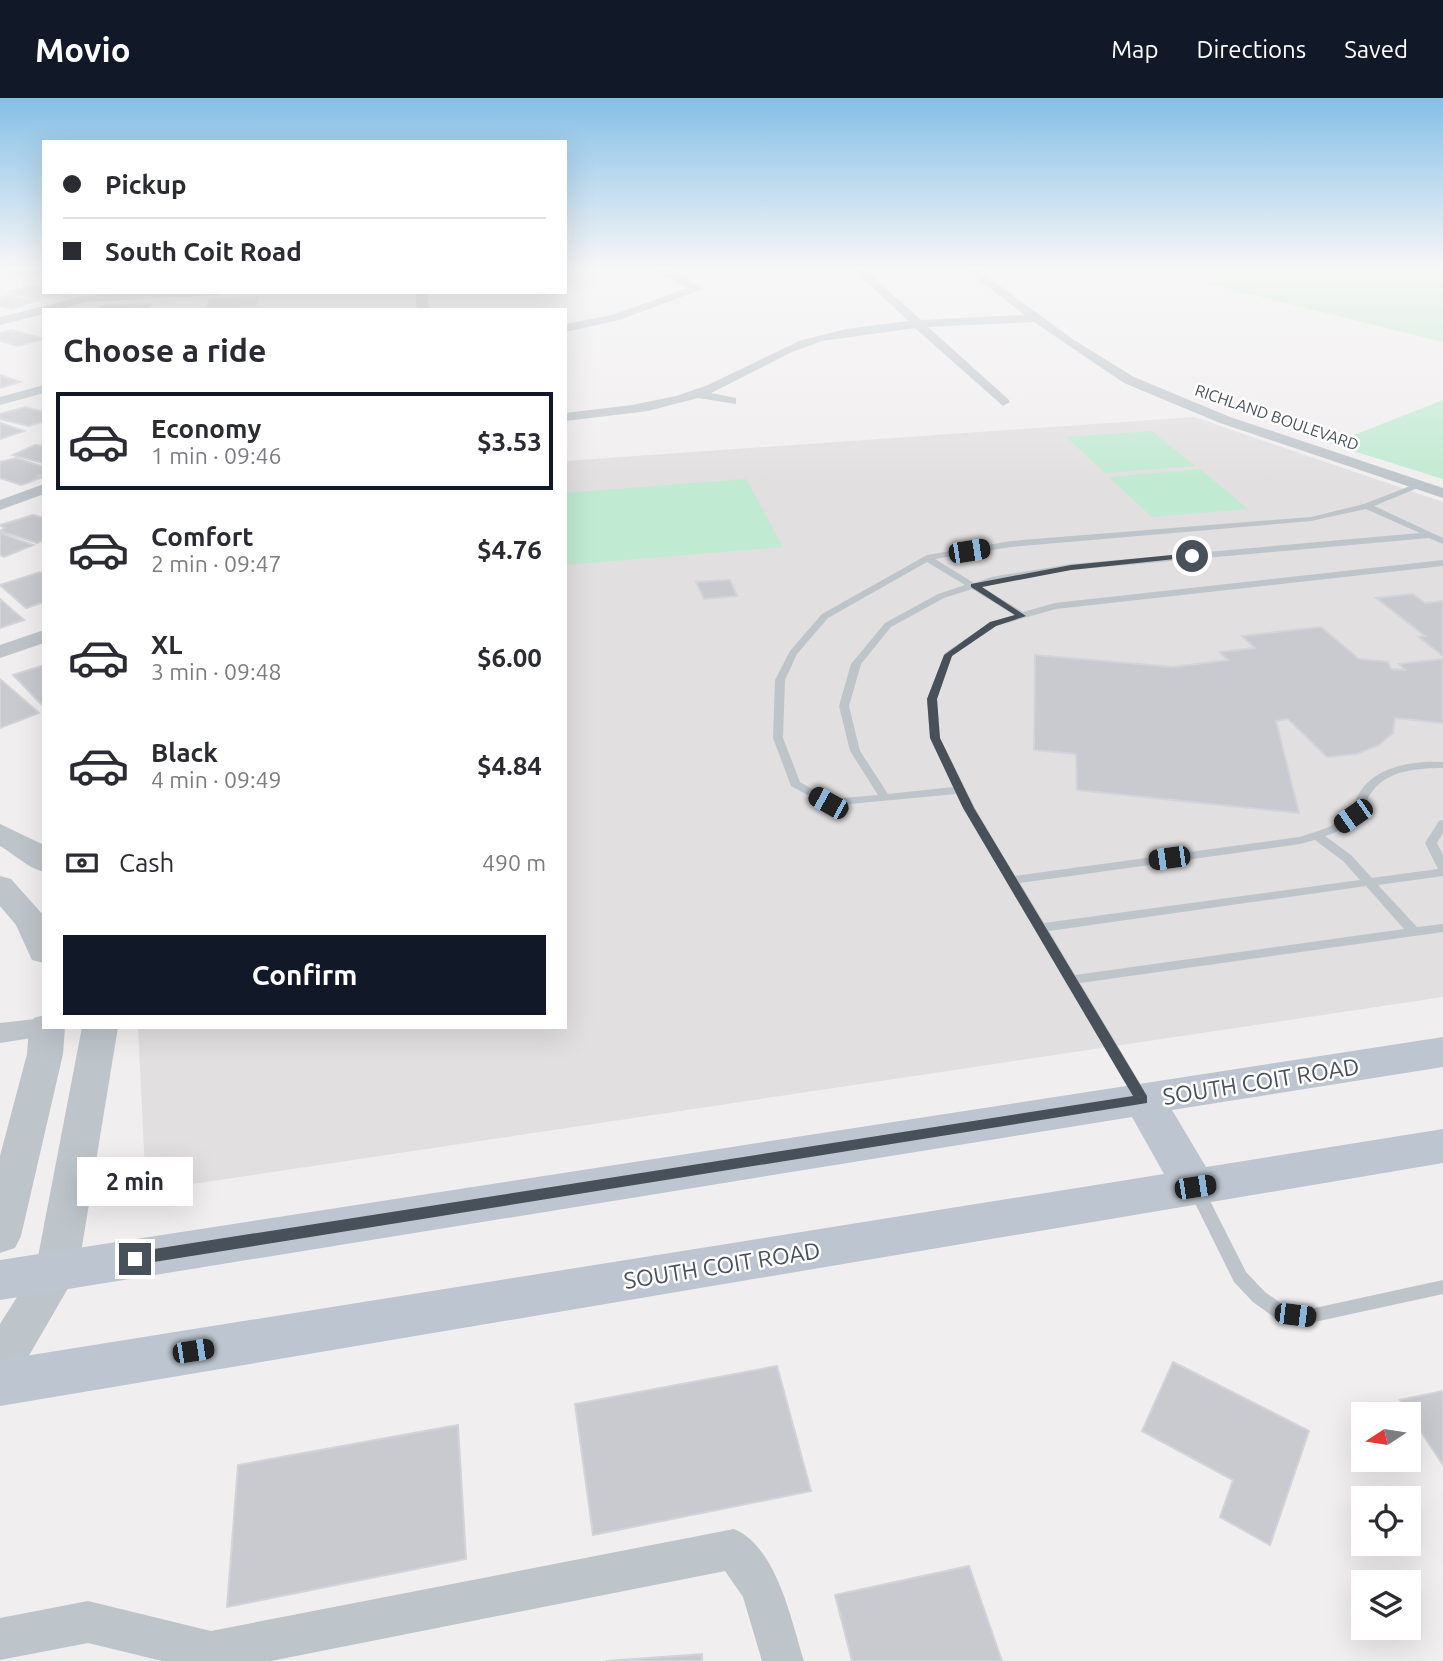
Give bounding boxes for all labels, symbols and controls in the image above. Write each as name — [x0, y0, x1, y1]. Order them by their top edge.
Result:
text: Movio — [35, 31, 131, 68]
text: Map — [1111, 36, 1158, 63]
text: Directions — [1196, 36, 1306, 63]
text: Saved — [1344, 36, 1408, 63]
text: Pickup — [105, 170, 187, 199]
text: South Coit Road — [105, 237, 302, 266]
text: Choose a ride — [63, 332, 266, 368]
street label: RICHLAND BOULEVARD — [1193, 380, 1361, 454]
icon: car — [67, 410, 130, 473]
text: Economy — [151, 414, 261, 443]
text: $3.53 — [477, 427, 542, 456]
text: 1 min · 09:46 — [151, 443, 282, 468]
icon: car — [67, 518, 130, 581]
text: Comfort — [151, 522, 254, 551]
text: $4.76 — [477, 535, 542, 564]
car — [947, 537, 992, 565]
route start — [1176, 540, 1208, 572]
text: 2 min · 09:47 — [151, 551, 282, 576]
icon: car — [67, 626, 130, 689]
text: XL — [151, 630, 182, 659]
text: $6.00 — [477, 643, 542, 672]
text: 3 min · 09:48 — [151, 659, 282, 684]
icon: car — [67, 734, 130, 797]
text: Black — [151, 738, 218, 767]
text: $4.84 — [477, 751, 542, 780]
text: 4 min · 09:49 — [151, 767, 282, 792]
car — [805, 784, 852, 822]
car — [1330, 795, 1377, 837]
icon: cash — [63, 844, 101, 882]
car — [1147, 845, 1192, 871]
text: Cash — [119, 848, 174, 877]
text: 490 m — [482, 850, 546, 875]
button: Confirm — [63, 935, 546, 1015]
street label: SOUTH COIT ROAD — [1161, 1053, 1361, 1109]
callout: 2 min — [77, 1158, 193, 1206]
text: 2 min — [106, 1169, 164, 1194]
car — [1173, 1173, 1218, 1201]
street label: SOUTH COIT ROAD — [622, 1237, 822, 1293]
route end — [119, 1243, 151, 1275]
car — [1273, 1302, 1318, 1328]
car — [171, 1337, 216, 1365]
north arrow — [1351, 1402, 1421, 1472]
map controls — [1351, 1402, 1421, 1640]
button: locate — [1351, 1486, 1421, 1556]
button: layers — [1351, 1570, 1421, 1640]

